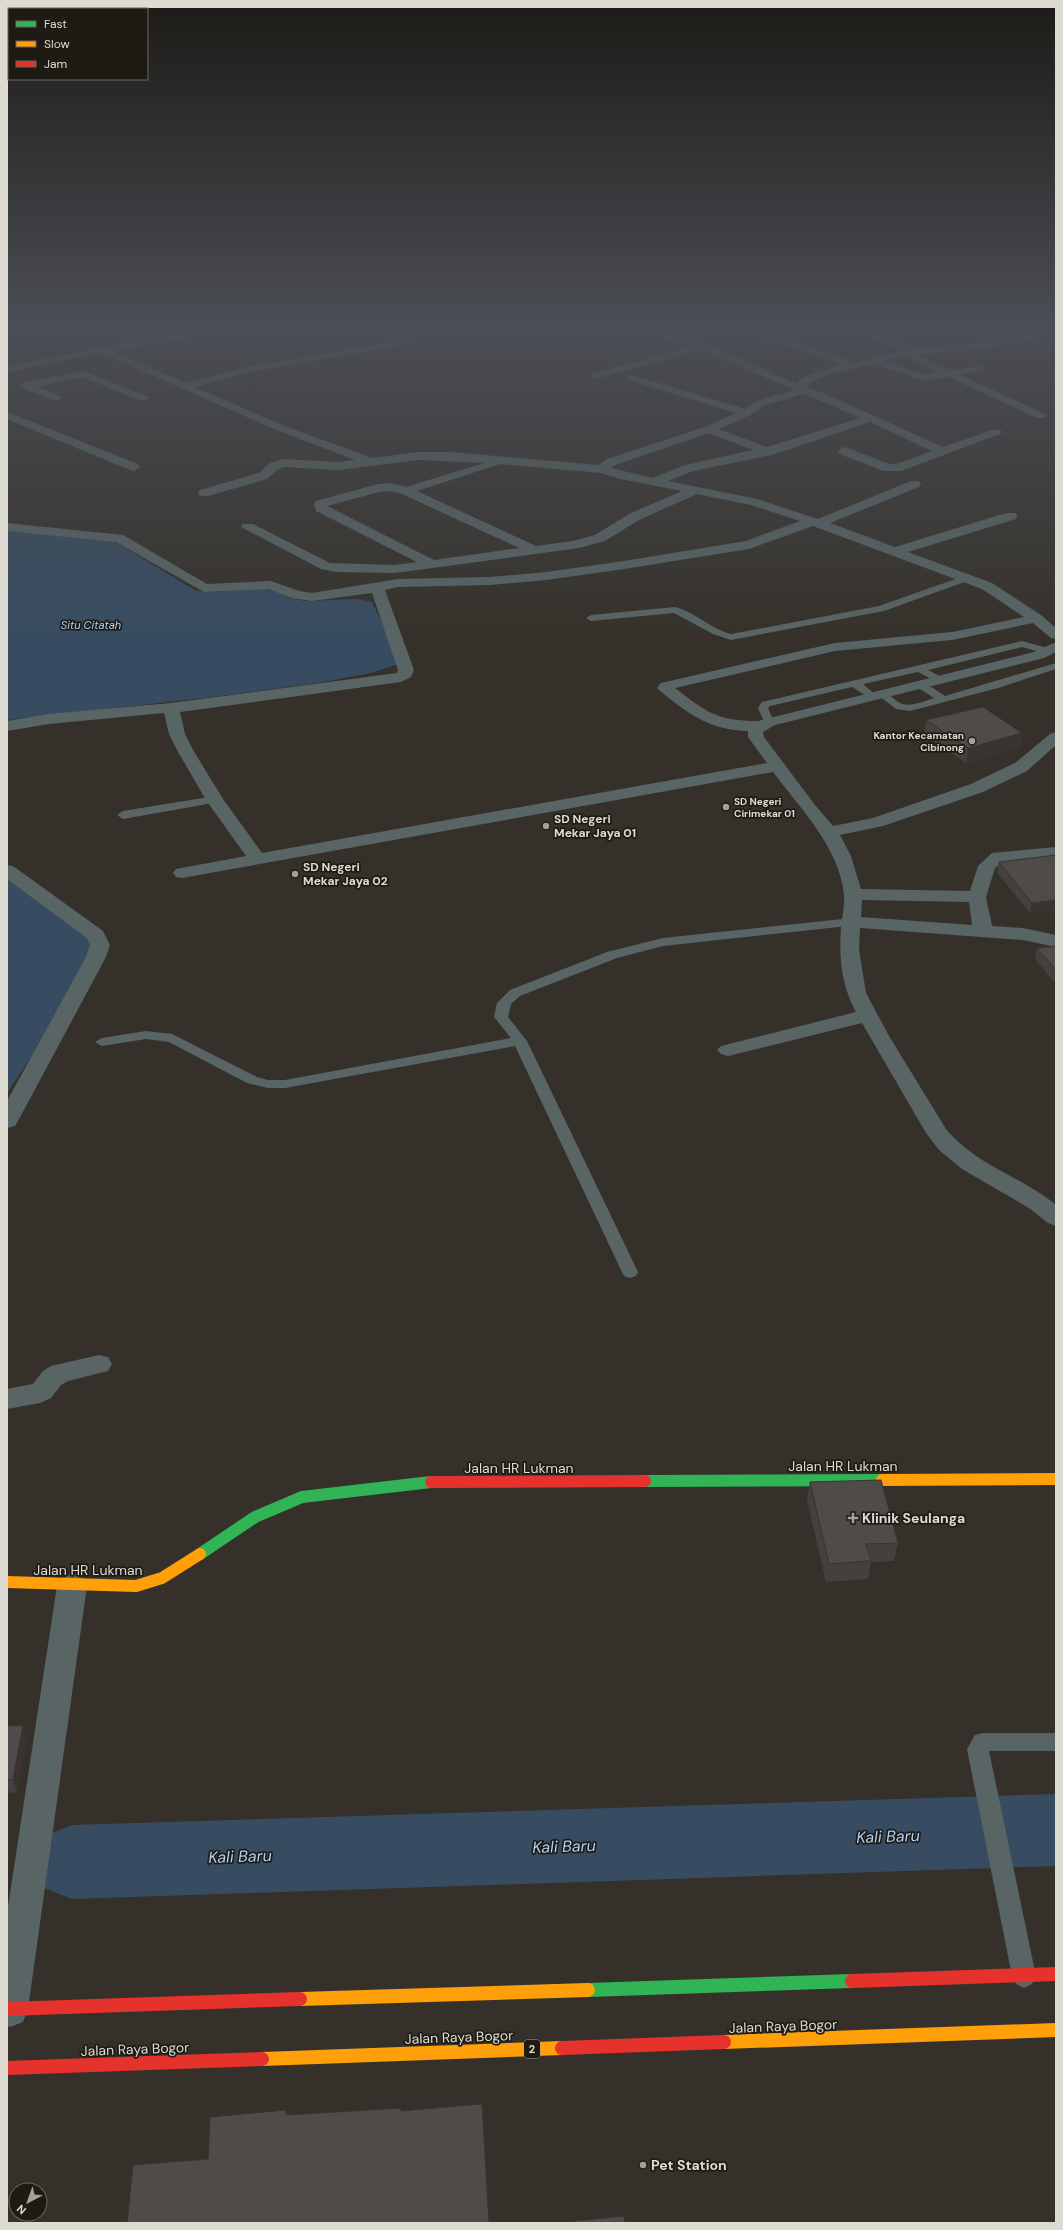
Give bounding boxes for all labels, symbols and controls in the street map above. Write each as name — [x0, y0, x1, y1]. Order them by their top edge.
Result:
legend — [8, 8, 148, 80]
text: Fast — [44, 16, 67, 32]
text: Slow — [44, 36, 70, 52]
text: Jam — [44, 56, 67, 72]
water label: Situ Citatah — [61, 618, 121, 632]
place label: Kantor Kecamatan Cibinong — [873, 729, 964, 754]
marker: Kantor Kecamatan Cibinong — [967, 736, 977, 746]
place label: SD Negeri Cirimekar 01 — [734, 795, 795, 820]
marker: SD Negeri Cirimekar 01 — [721, 802, 731, 812]
place label: SD Negeri Mekar Jaya 01 — [554, 811, 636, 841]
marker: SD Negeri Mekar Jaya 01 — [541, 821, 551, 831]
place label: SD Negeri Mekar Jaya 02 — [303, 859, 388, 889]
marker: SD Negeri Mekar Jaya 02 — [290, 869, 300, 879]
street label: Jalan HR Lukman — [788, 1457, 898, 1475]
street label: Jalan HR Lukman — [464, 1459, 574, 1477]
place label: Klinik Seulanga — [862, 1509, 965, 1527]
marker: Klinik Seulanga — [847, 1512, 859, 1524]
street label: Jalan HR Lukman — [33, 1561, 143, 1579]
water label: Kali Baru — [856, 1825, 920, 1848]
water label: Kali Baru — [532, 1835, 596, 1858]
water label: Kali Baru — [208, 1845, 272, 1868]
street label: Jalan Raya Bogor — [728, 2015, 838, 2037]
street label: Jalan Raya Bogor — [404, 2026, 514, 2048]
street label: Jalan Raya Bogor — [80, 2038, 190, 2060]
road number: 2 — [524, 2040, 540, 2058]
place label: Pet Station — [651, 2156, 727, 2174]
marker: Pet Station — [638, 2160, 648, 2170]
north arrow — [8, 2182, 48, 2222]
text: N — [14, 2202, 29, 2217]

